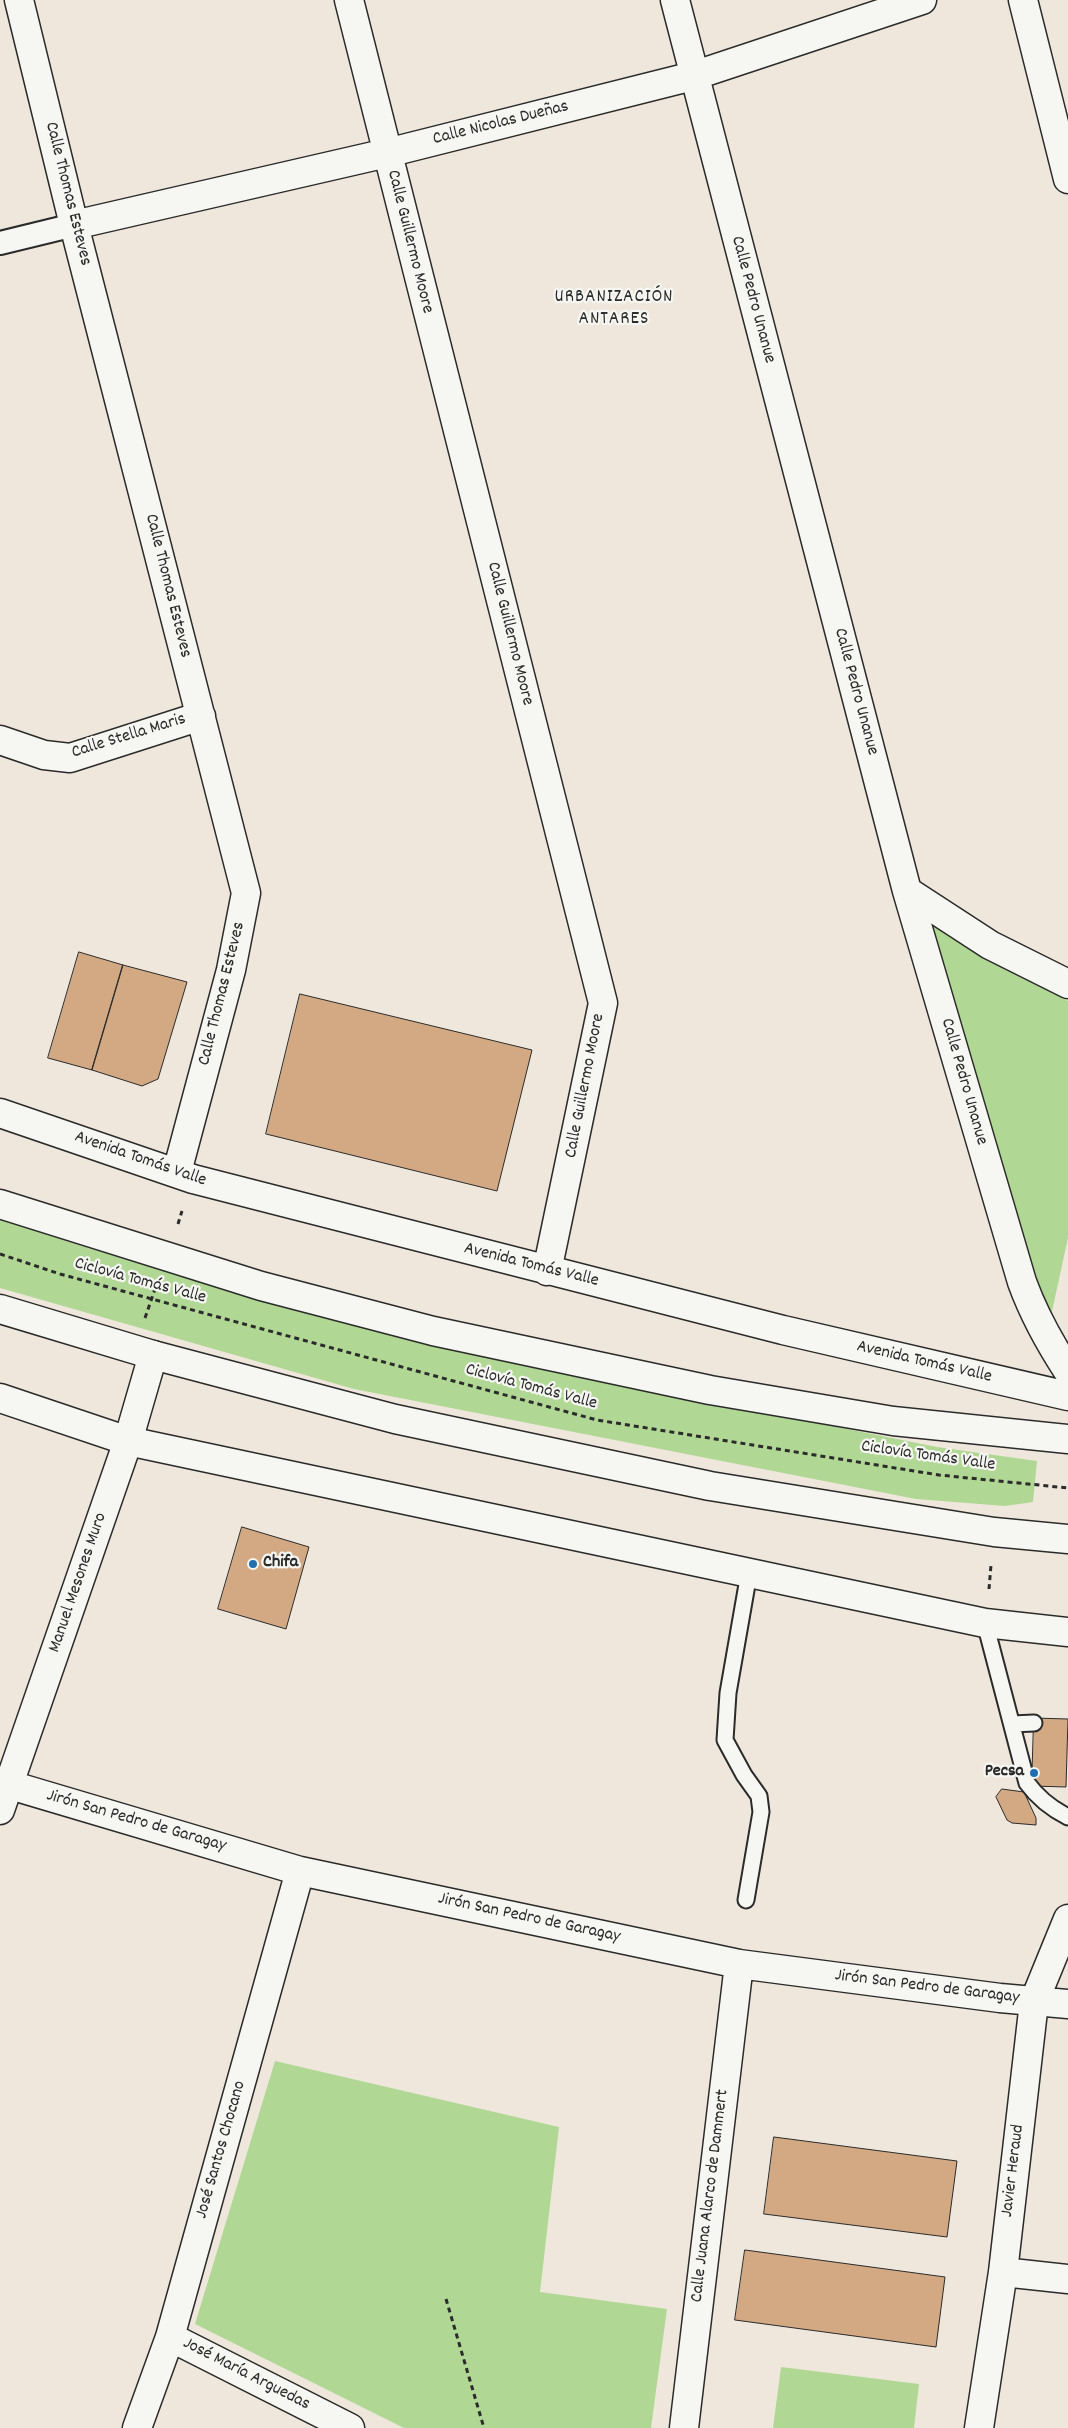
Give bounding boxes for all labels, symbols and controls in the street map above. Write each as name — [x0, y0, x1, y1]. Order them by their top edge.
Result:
street label: Calle Nicolas Dueñas — [431, 97, 571, 151]
street label: Calle Thomas Esteves — [39, 120, 95, 268]
street label: Calle Guillermo Moore — [381, 168, 437, 316]
street label: Calle Pedro Unanue — [725, 234, 779, 366]
district label: URBANIZACIÓN ANTARES — [553, 287, 675, 331]
street label: Calle Thomas Esteves — [139, 512, 195, 660]
street label: Calle Guillermo Moore — [481, 560, 537, 708]
street label: Calle Pedro Unanue — [828, 626, 882, 758]
street label: Calle Stella Maris — [69, 709, 189, 765]
street label: Calle Thomas Esteves — [195, 920, 251, 1068]
street label: Calle Guillermo Moore — [561, 1012, 611, 1160]
street label: Calle Pedro Unanue — [935, 1016, 991, 1148]
street label: Avenida Tomás Valle — [71, 1127, 209, 1193]
street label: Avenida Tomás Valle — [461, 1239, 601, 1293]
street label: Ciclovía Tomás Valle — [72, 1254, 208, 1310]
street label: Avenida Tomás Valle — [854, 1337, 994, 1389]
street label: Ciclovía Tomás Valle — [463, 1360, 599, 1416]
street label: Ciclovía Tomás Valle — [859, 1437, 997, 1477]
street label: Manuel Mesones Muro — [45, 1510, 113, 1656]
place label: Chifa — [263, 1553, 298, 1575]
marker: Chifa — [247, 1558, 259, 1570]
place label: Pecsa — [985, 1762, 1024, 1784]
marker: Pecsa — [1028, 1767, 1040, 1779]
street label: Jirón San Pedro de Garagay — [44, 1786, 228, 1858]
street label: Jirón San Pedro de Garagay — [436, 1889, 622, 1949]
street label: Jirón San Pedro de Garagay — [833, 1966, 1021, 2010]
street label: José Santos Chocano — [192, 2079, 252, 2221]
street label: Calle Juana Alarco de Dammert — [687, 2088, 735, 2304]
street label: Javier Heraud — [998, 2124, 1030, 2218]
street label: José María Arguedas — [179, 2334, 313, 2416]

